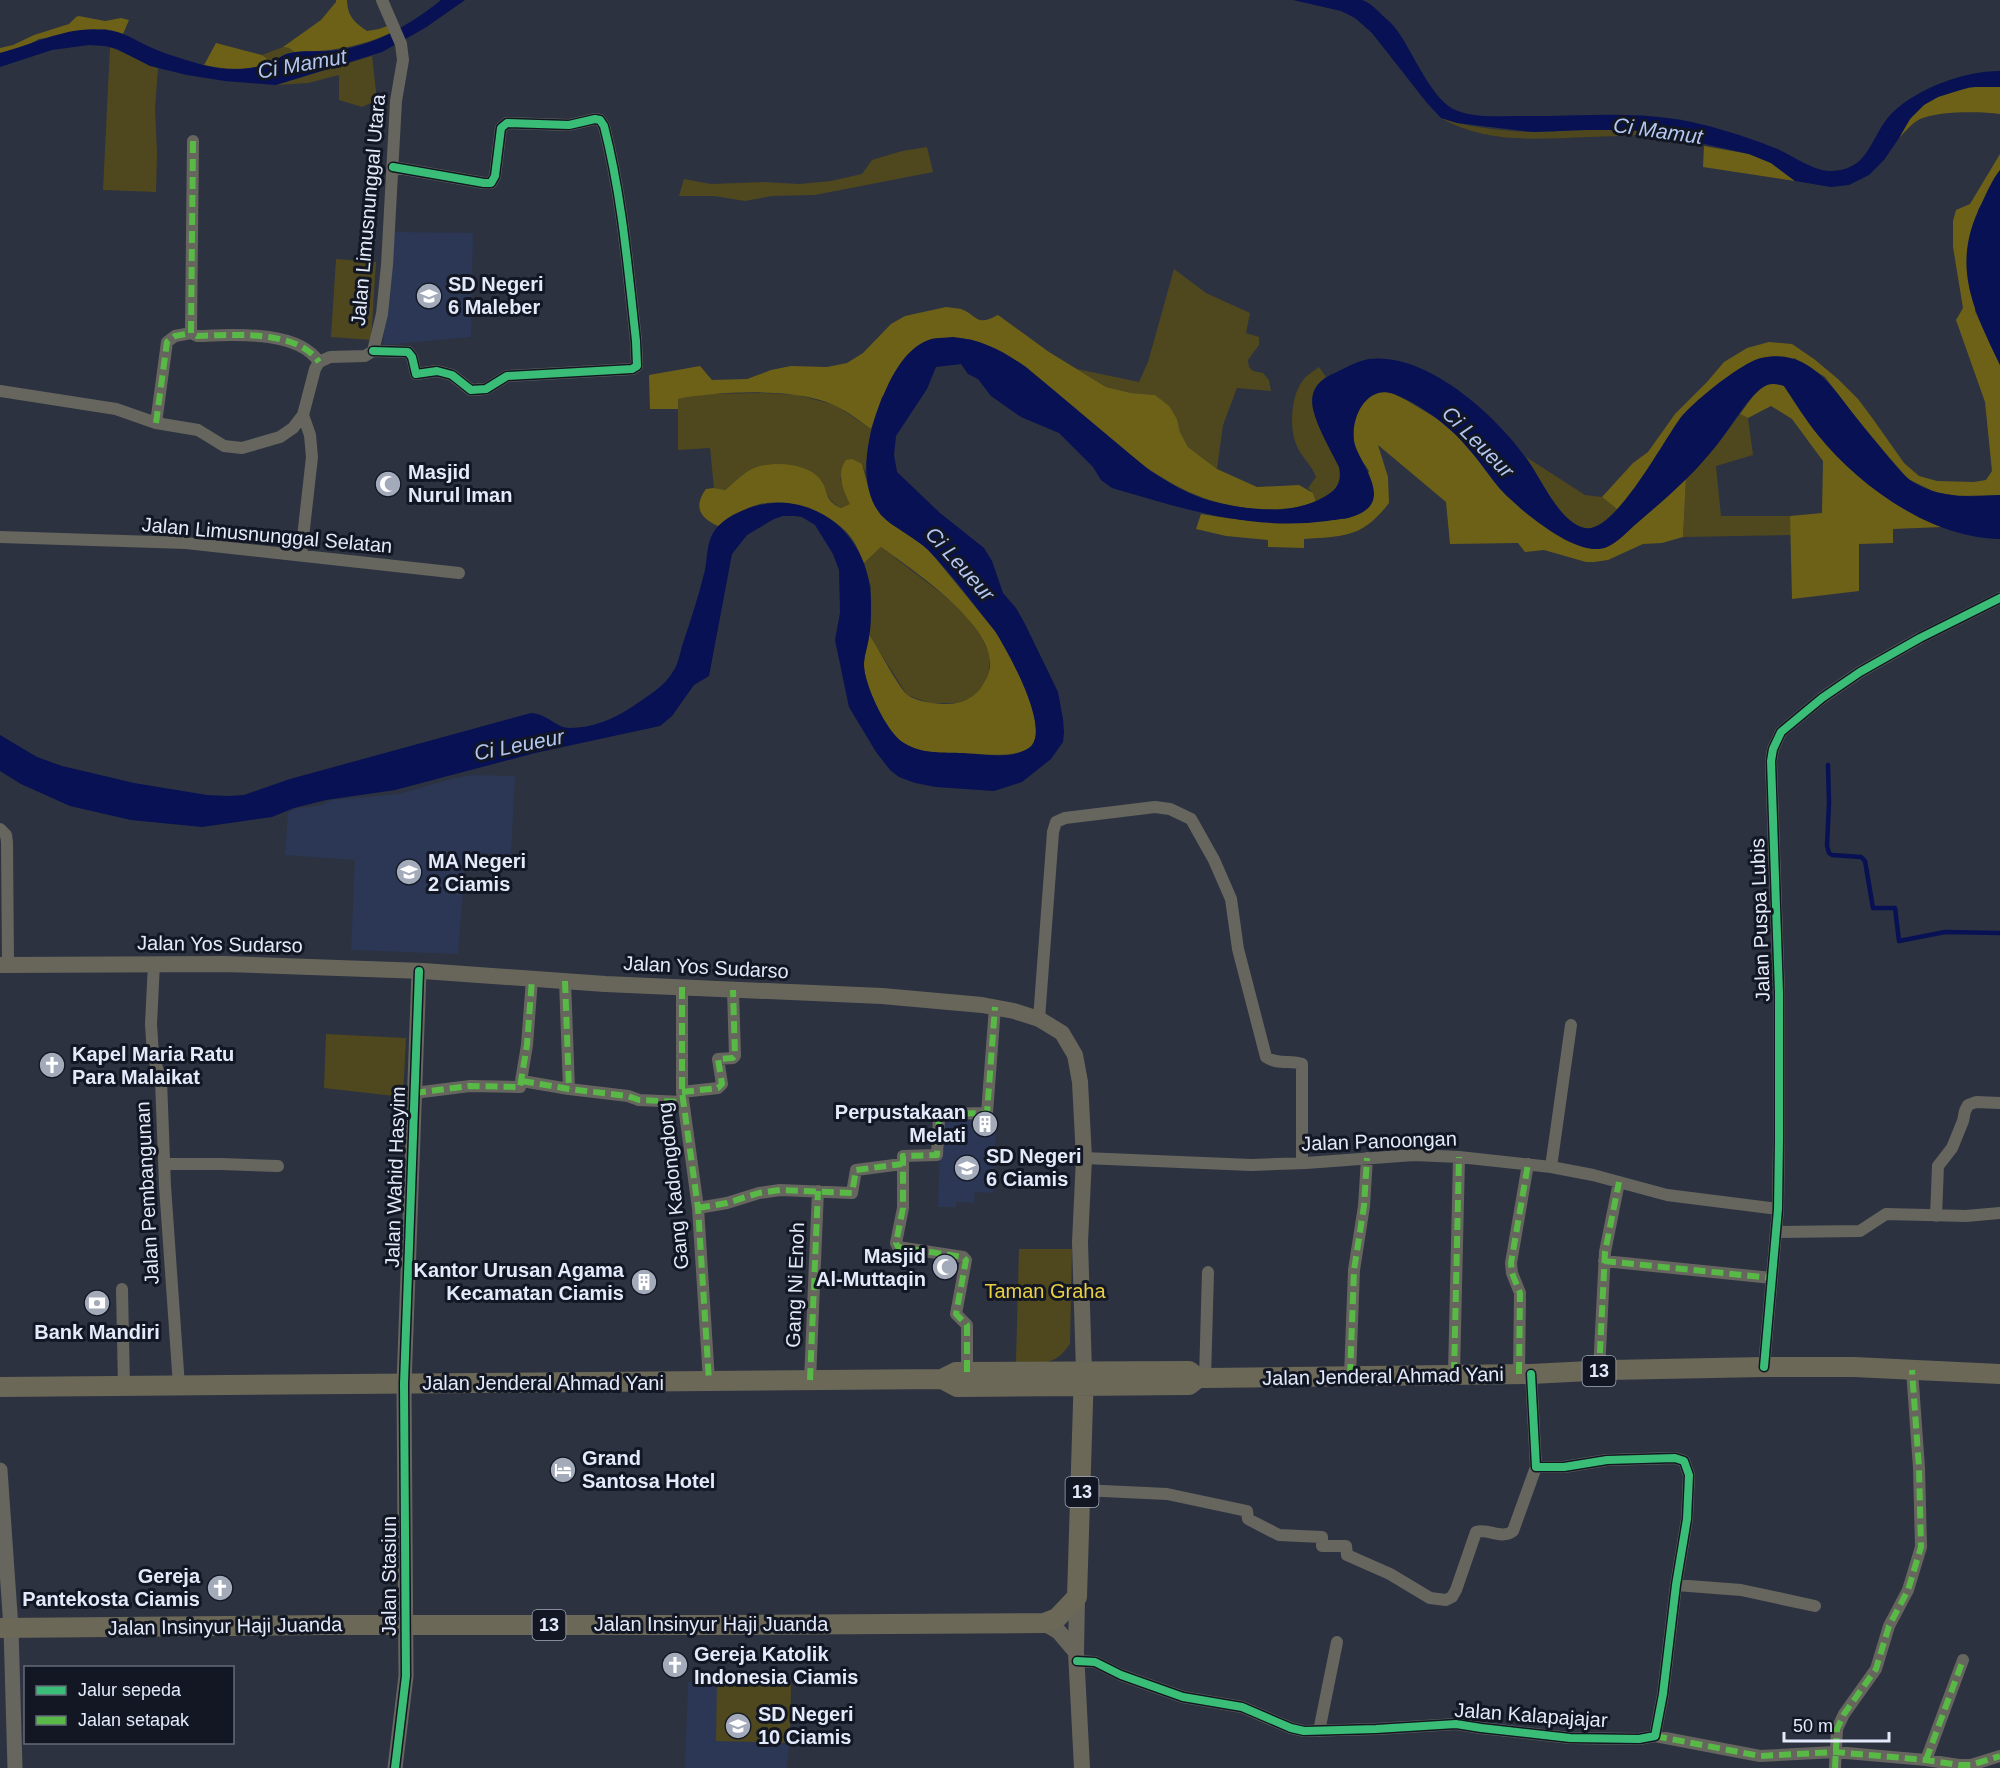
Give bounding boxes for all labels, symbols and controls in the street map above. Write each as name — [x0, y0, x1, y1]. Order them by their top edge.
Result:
water label: Ci Mamut — [256, 44, 349, 83]
street label: Jalan Limusnunggal Utara — [347, 92, 389, 327]
water label: Ci Mamut — [1612, 113, 1705, 148]
place label: SD Negeri 6 Maleber — [448, 273, 544, 318]
school or university icon: SD Negeri 6 Maleber — [414, 281, 444, 311]
water label: Ci Leueur — [1438, 401, 1519, 483]
place label: Masjid Nurul Iman — [408, 461, 512, 506]
mosque icon: Masjid Nurul Iman — [373, 469, 403, 499]
street label: Jalan Limusnunggal Selatan — [141, 513, 393, 557]
water label: Ci Leueur — [921, 522, 1000, 606]
water label: Ci Leueur — [472, 724, 567, 764]
street label: Jalan Puspa Lubis — [1746, 838, 1774, 1002]
place label: MA Negeri 2 Ciamis — [428, 850, 526, 895]
school or university icon: MA Negeri 2 Ciamis — [394, 857, 424, 887]
street label: Jalan Yos Sudarso — [137, 932, 303, 956]
street label: Jalan Yos Sudarso — [623, 952, 789, 982]
place label: Kapel Maria Ratu Para Malaikat — [72, 1043, 234, 1088]
church icon: Kapel Maria Ratu Para Malaikat — [37, 1050, 67, 1080]
street label: Jalan Wahid Hasyim — [381, 1086, 409, 1268]
street label: Jalan Pembangunan — [131, 1101, 163, 1285]
street label: Gang Kadongdong — [653, 1101, 693, 1271]
place label: Perpustakaan Melati — [835, 1101, 966, 1146]
building icon: Perpustakaan Melati — [970, 1109, 1000, 1139]
street label: Jalan Panoongan — [1301, 1127, 1457, 1155]
place label: SD Negeri 6 Ciamis — [986, 1145, 1082, 1190]
school or university icon: SD Negeri 6 Ciamis — [952, 1153, 982, 1183]
street label: Gang Ni Enoh — [782, 1222, 808, 1348]
place label: Masjid Al-Muttaqin — [816, 1245, 926, 1290]
mosque icon: Masjid Al-Muttaqin — [930, 1252, 960, 1282]
place label: Kantor Urusan Agama Kecamatan Ciamis — [414, 1259, 625, 1304]
building icon: Kantor Urusan Agama Kecamatan Ciamis — [629, 1267, 659, 1297]
park label: Taman Graha — [984, 1280, 1106, 1302]
bank icon: Bank Mandiri — [82, 1288, 112, 1318]
place label: Bank Mandiri — [34, 1321, 160, 1343]
road number: 13 — [1582, 1356, 1616, 1386]
street label: Jalan Jenderal Ahmad Yani — [1262, 1363, 1504, 1389]
street label: Jalan Jenderal Ahmad Yani — [422, 1372, 664, 1394]
place label: Grand Santosa Hotel — [582, 1447, 715, 1492]
hotel icon: Grand Santosa Hotel — [548, 1455, 578, 1485]
road number: 13 — [1066, 1477, 1098, 1507]
street label: Jalan Stasiun — [378, 1516, 400, 1636]
place label: Gereja Pantekosta Ciamis — [22, 1565, 201, 1610]
church icon: Gereja Pantekosta Ciamis — [205, 1573, 235, 1603]
road number: 13 — [532, 1610, 566, 1640]
street label: Jalan Insinyur Haji Juanda — [108, 1613, 343, 1639]
street label: Jalan Insinyur Haji Juanda — [594, 1613, 829, 1635]
place label: Gereja Katolik Indonesia Ciamis — [694, 1643, 859, 1688]
church icon: Gereja Katolik Indonesia Ciamis — [660, 1650, 690, 1680]
legend — [24, 1666, 234, 1744]
text: Jalur sepeda — [78, 1680, 182, 1700]
street label: Jalan Kalapajajar — [1454, 1699, 1609, 1731]
place label: SD Negeri 10 Ciamis — [758, 1703, 854, 1748]
scale bar — [1784, 1705, 1889, 1743]
text: Jalan setapak — [78, 1710, 190, 1730]
school or university icon: SD Negeri 10 Ciamis — [723, 1711, 753, 1741]
text: 50 m — [1793, 1716, 1833, 1736]

